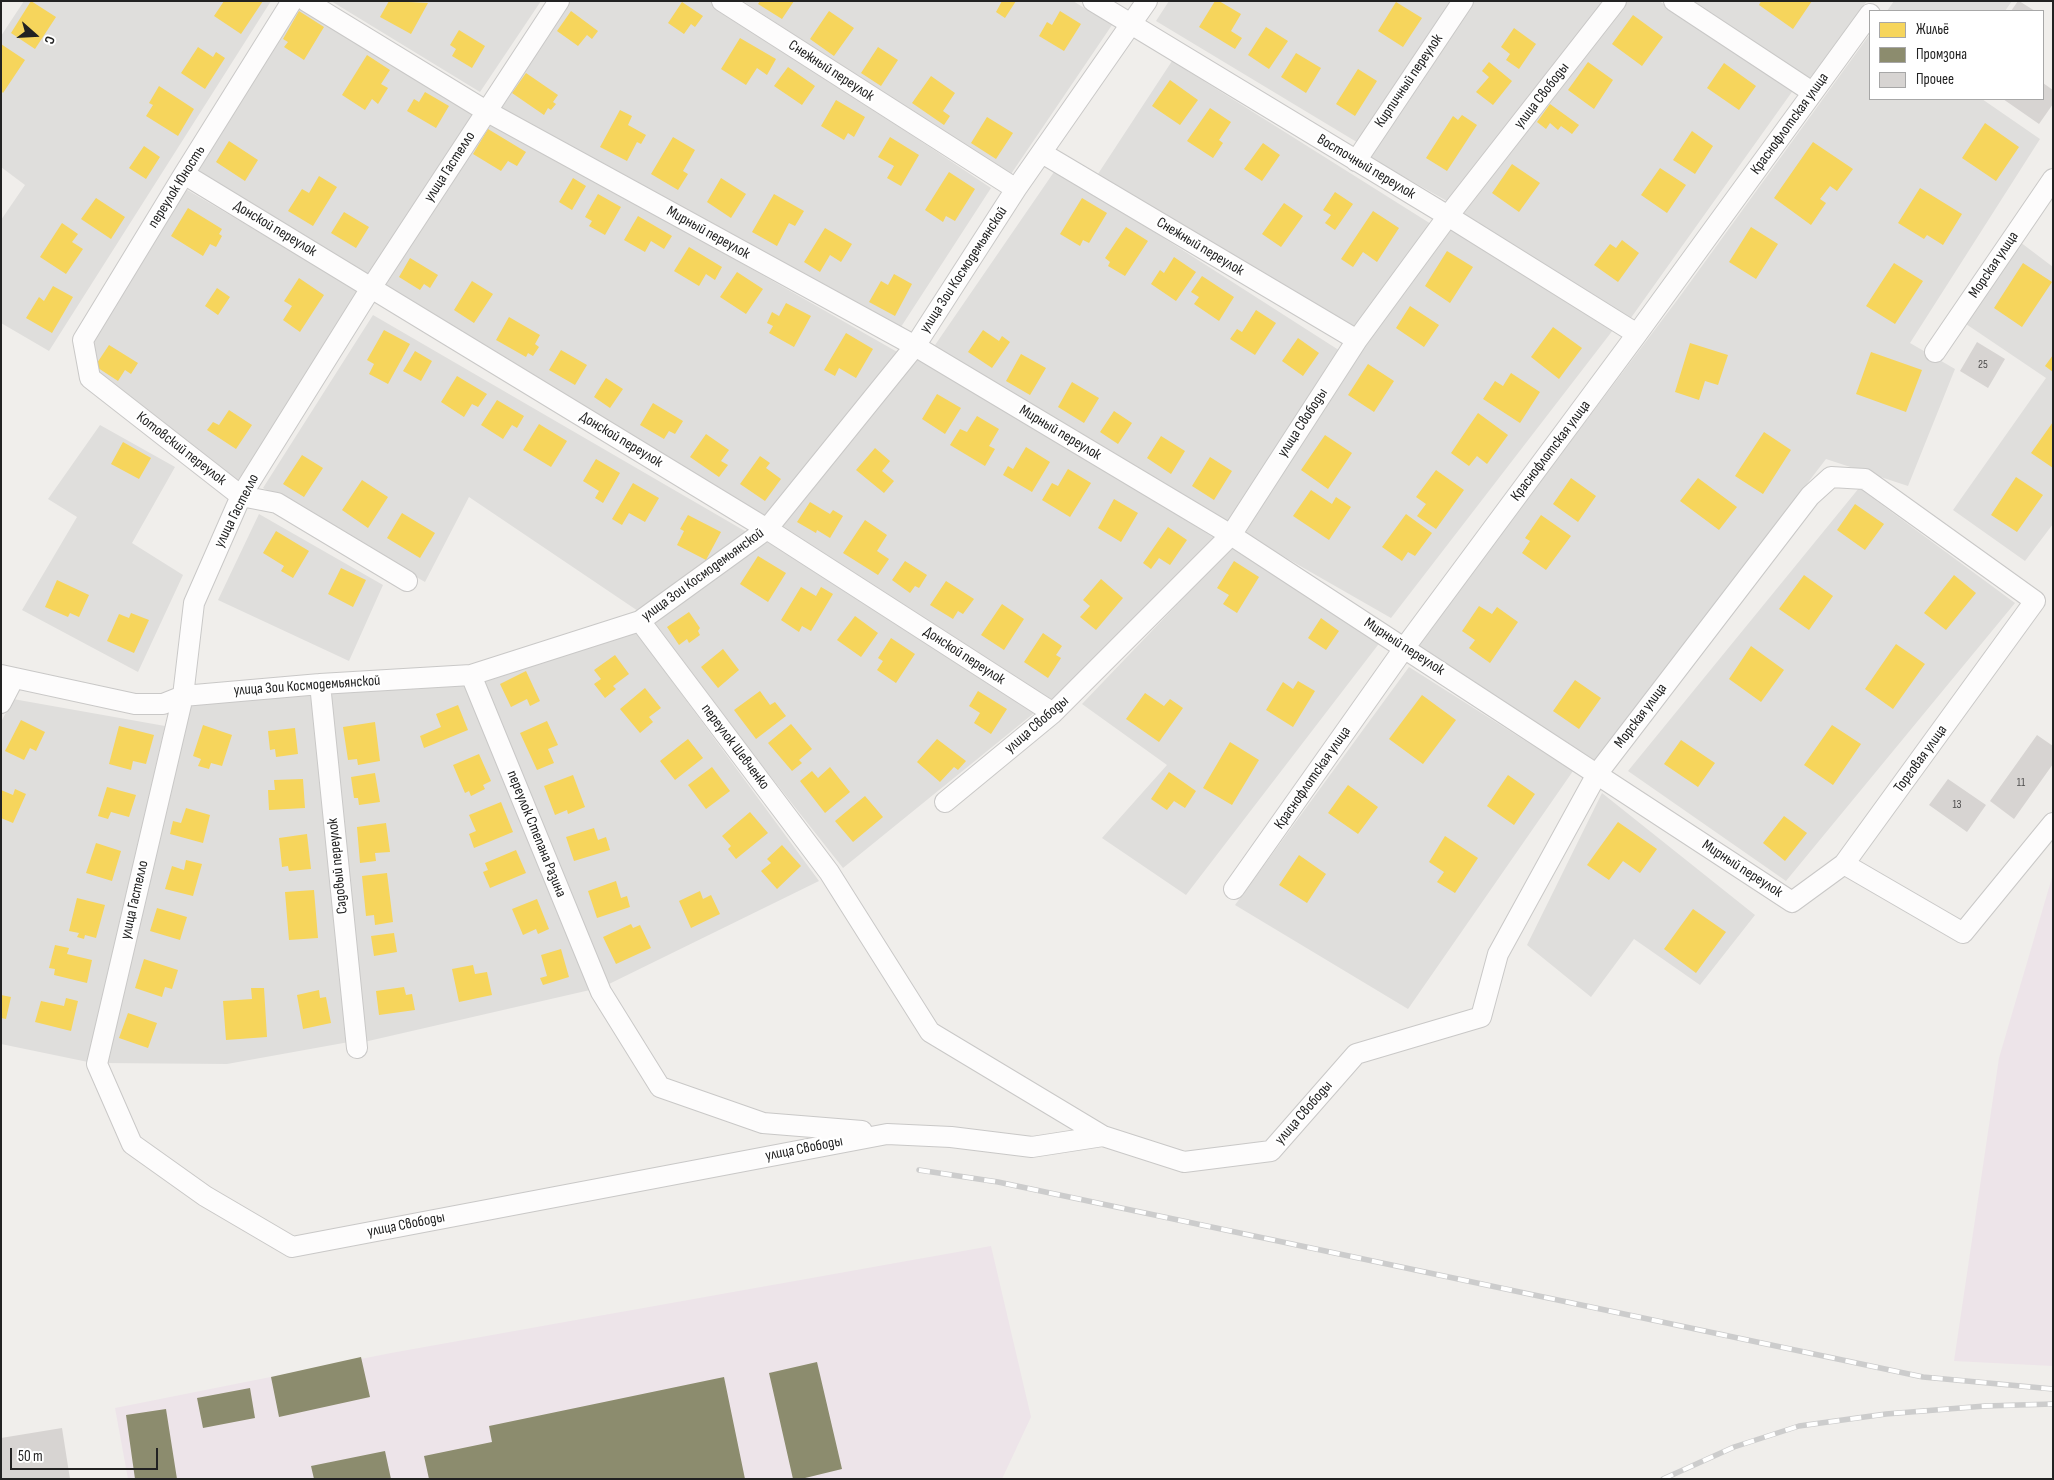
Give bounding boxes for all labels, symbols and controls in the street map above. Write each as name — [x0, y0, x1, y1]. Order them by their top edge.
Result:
north arrow — [10, 10, 60, 60]
legend — [1869, 10, 2044, 100]
text: Жильё — [1916, 20, 1949, 39]
street label: Кирпичный переулок — [1371, 31, 1447, 131]
text: С — [40, 34, 59, 46]
street label: Снежный переулок — [785, 37, 877, 105]
text: Промзона — [1916, 45, 1967, 64]
street label: улица Свободы — [1511, 59, 1573, 133]
street label: Краснофлотская улица — [1747, 70, 1833, 178]
text: Прочее — [1916, 70, 1954, 89]
street label: улица Гастелло — [421, 128, 479, 206]
street label: Восточный переулок — [1313, 131, 1419, 203]
street label: переулок Юность — [144, 142, 210, 232]
street label: Донской переулок — [230, 197, 320, 261]
street label: Мирный переулок — [663, 203, 753, 263]
street label: улица Зои Космодемьянской — [916, 203, 1012, 337]
street label: Снежный переулок — [1153, 214, 1247, 280]
street label: Морская улица — [1965, 228, 2023, 302]
house number: 25 — [1978, 358, 1988, 372]
street label: улица Свободы — [1274, 385, 1332, 461]
street label: Краснофлотская улица — [1507, 397, 1595, 505]
street label: Мирный переулок — [1016, 401, 1104, 465]
street label: Котовский переулок — [132, 408, 230, 490]
street label: Донской переулок — [576, 408, 666, 472]
street label: улица Гастелло — [211, 471, 263, 551]
street label: улица Зои Космодемьянской — [638, 524, 768, 626]
street label: Мирный переулок — [1360, 614, 1448, 680]
street label: Донской переулок — [920, 623, 1008, 689]
street label: улица Зои Космодемьянской — [233, 672, 381, 700]
street label: Морская улица — [1611, 680, 1671, 752]
street label: улица Свободы — [1001, 692, 1073, 758]
street label: переулок Шевченко — [697, 701, 773, 793]
street label: Торговая улица — [1891, 722, 1951, 796]
street label: Краснофлотская улица — [1271, 723, 1355, 833]
street label: переулок Степана Разина — [502, 768, 570, 900]
house number: 11 — [2017, 776, 2025, 790]
house number: 13 — [1952, 798, 1962, 812]
street label: Садовый переулок — [324, 817, 352, 915]
street label: Мирный переулок — [1698, 836, 1786, 902]
street label: улица Гастелло — [117, 859, 153, 941]
street label: улица Свободы — [1271, 1077, 1337, 1149]
street label: улица Свободы — [764, 1133, 844, 1165]
street label: улица Свободы — [366, 1209, 446, 1241]
scale bar — [12, 1438, 160, 1470]
text: 50 m — [18, 1447, 43, 1466]

